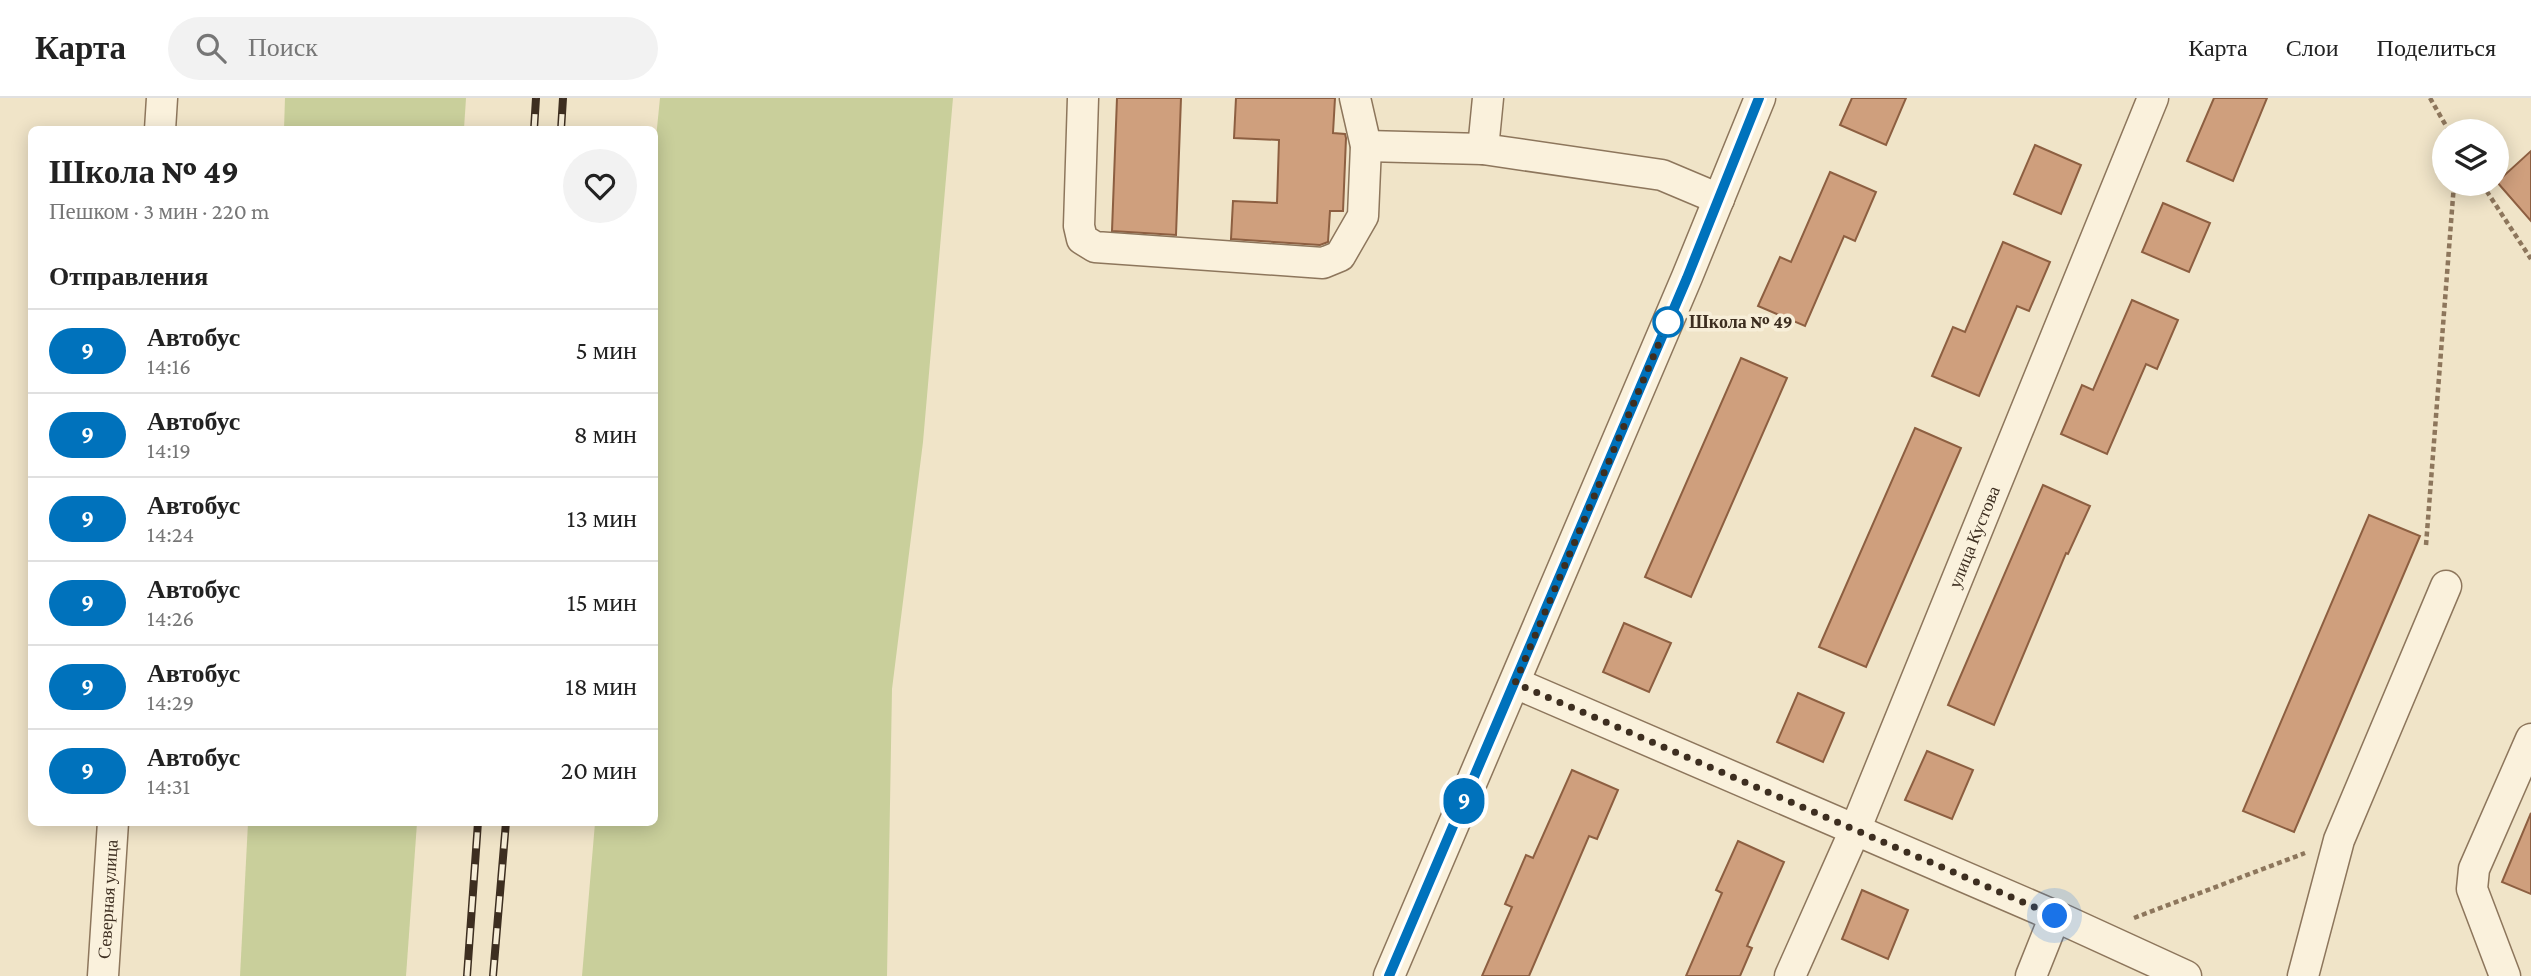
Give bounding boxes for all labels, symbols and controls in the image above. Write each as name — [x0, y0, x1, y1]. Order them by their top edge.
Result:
search box — [168, 17, 658, 80]
text: Карта — [35, 29, 126, 66]
icon: search — [192, 29, 230, 67]
text: Поиск — [248, 33, 318, 62]
text: Карта — [2188, 34, 2248, 61]
text: Слои — [2286, 34, 2339, 61]
text: Поделиться — [2377, 34, 2496, 61]
map controls — [2432, 119, 2509, 196]
button: layers — [2432, 119, 2509, 196]
button: heart — [563, 149, 637, 223]
text: Школа № 49 — [49, 153, 239, 190]
text: Пешком · 3 мин · 220 m — [49, 198, 269, 224]
text: Отправления — [49, 262, 208, 291]
marker: Школа № 49 — [1653, 307, 1683, 337]
place label: Школа № 49 — [1689, 312, 1793, 332]
text: Автобус — [147, 323, 240, 352]
text: 5 мин — [576, 336, 637, 365]
text: 9 — [81, 337, 94, 364]
text: 14:16 — [147, 353, 191, 379]
text: Автобус — [147, 407, 240, 436]
text: 8 мин — [574, 420, 637, 449]
text: 9 — [81, 421, 94, 448]
text: 14:19 — [147, 437, 191, 463]
street label: улица Кустова — [1945, 483, 2004, 591]
text: Автобус — [147, 491, 240, 520]
text: 13 мин — [567, 504, 637, 533]
text: 9 — [81, 505, 94, 532]
text: 14:24 — [147, 521, 194, 547]
text: Автобус — [147, 575, 240, 604]
text: 15 мин — [567, 588, 637, 617]
text: 9 — [81, 589, 94, 616]
text: 14:26 — [147, 605, 194, 631]
text: Автобус — [147, 659, 240, 688]
text: 18 мин — [565, 672, 637, 701]
text: 9 — [81, 673, 94, 700]
text: 14:29 — [147, 689, 194, 715]
text: Автобус — [147, 743, 240, 772]
text: 20 мин — [561, 756, 637, 785]
text: 9 — [81, 757, 94, 784]
text: 14:31 — [147, 773, 190, 799]
line badge: 9 — [1441, 778, 1487, 824]
text: 9 — [1457, 787, 1471, 814]
street label: Северная улица — [94, 839, 122, 959]
your location — [2037, 898, 2072, 933]

